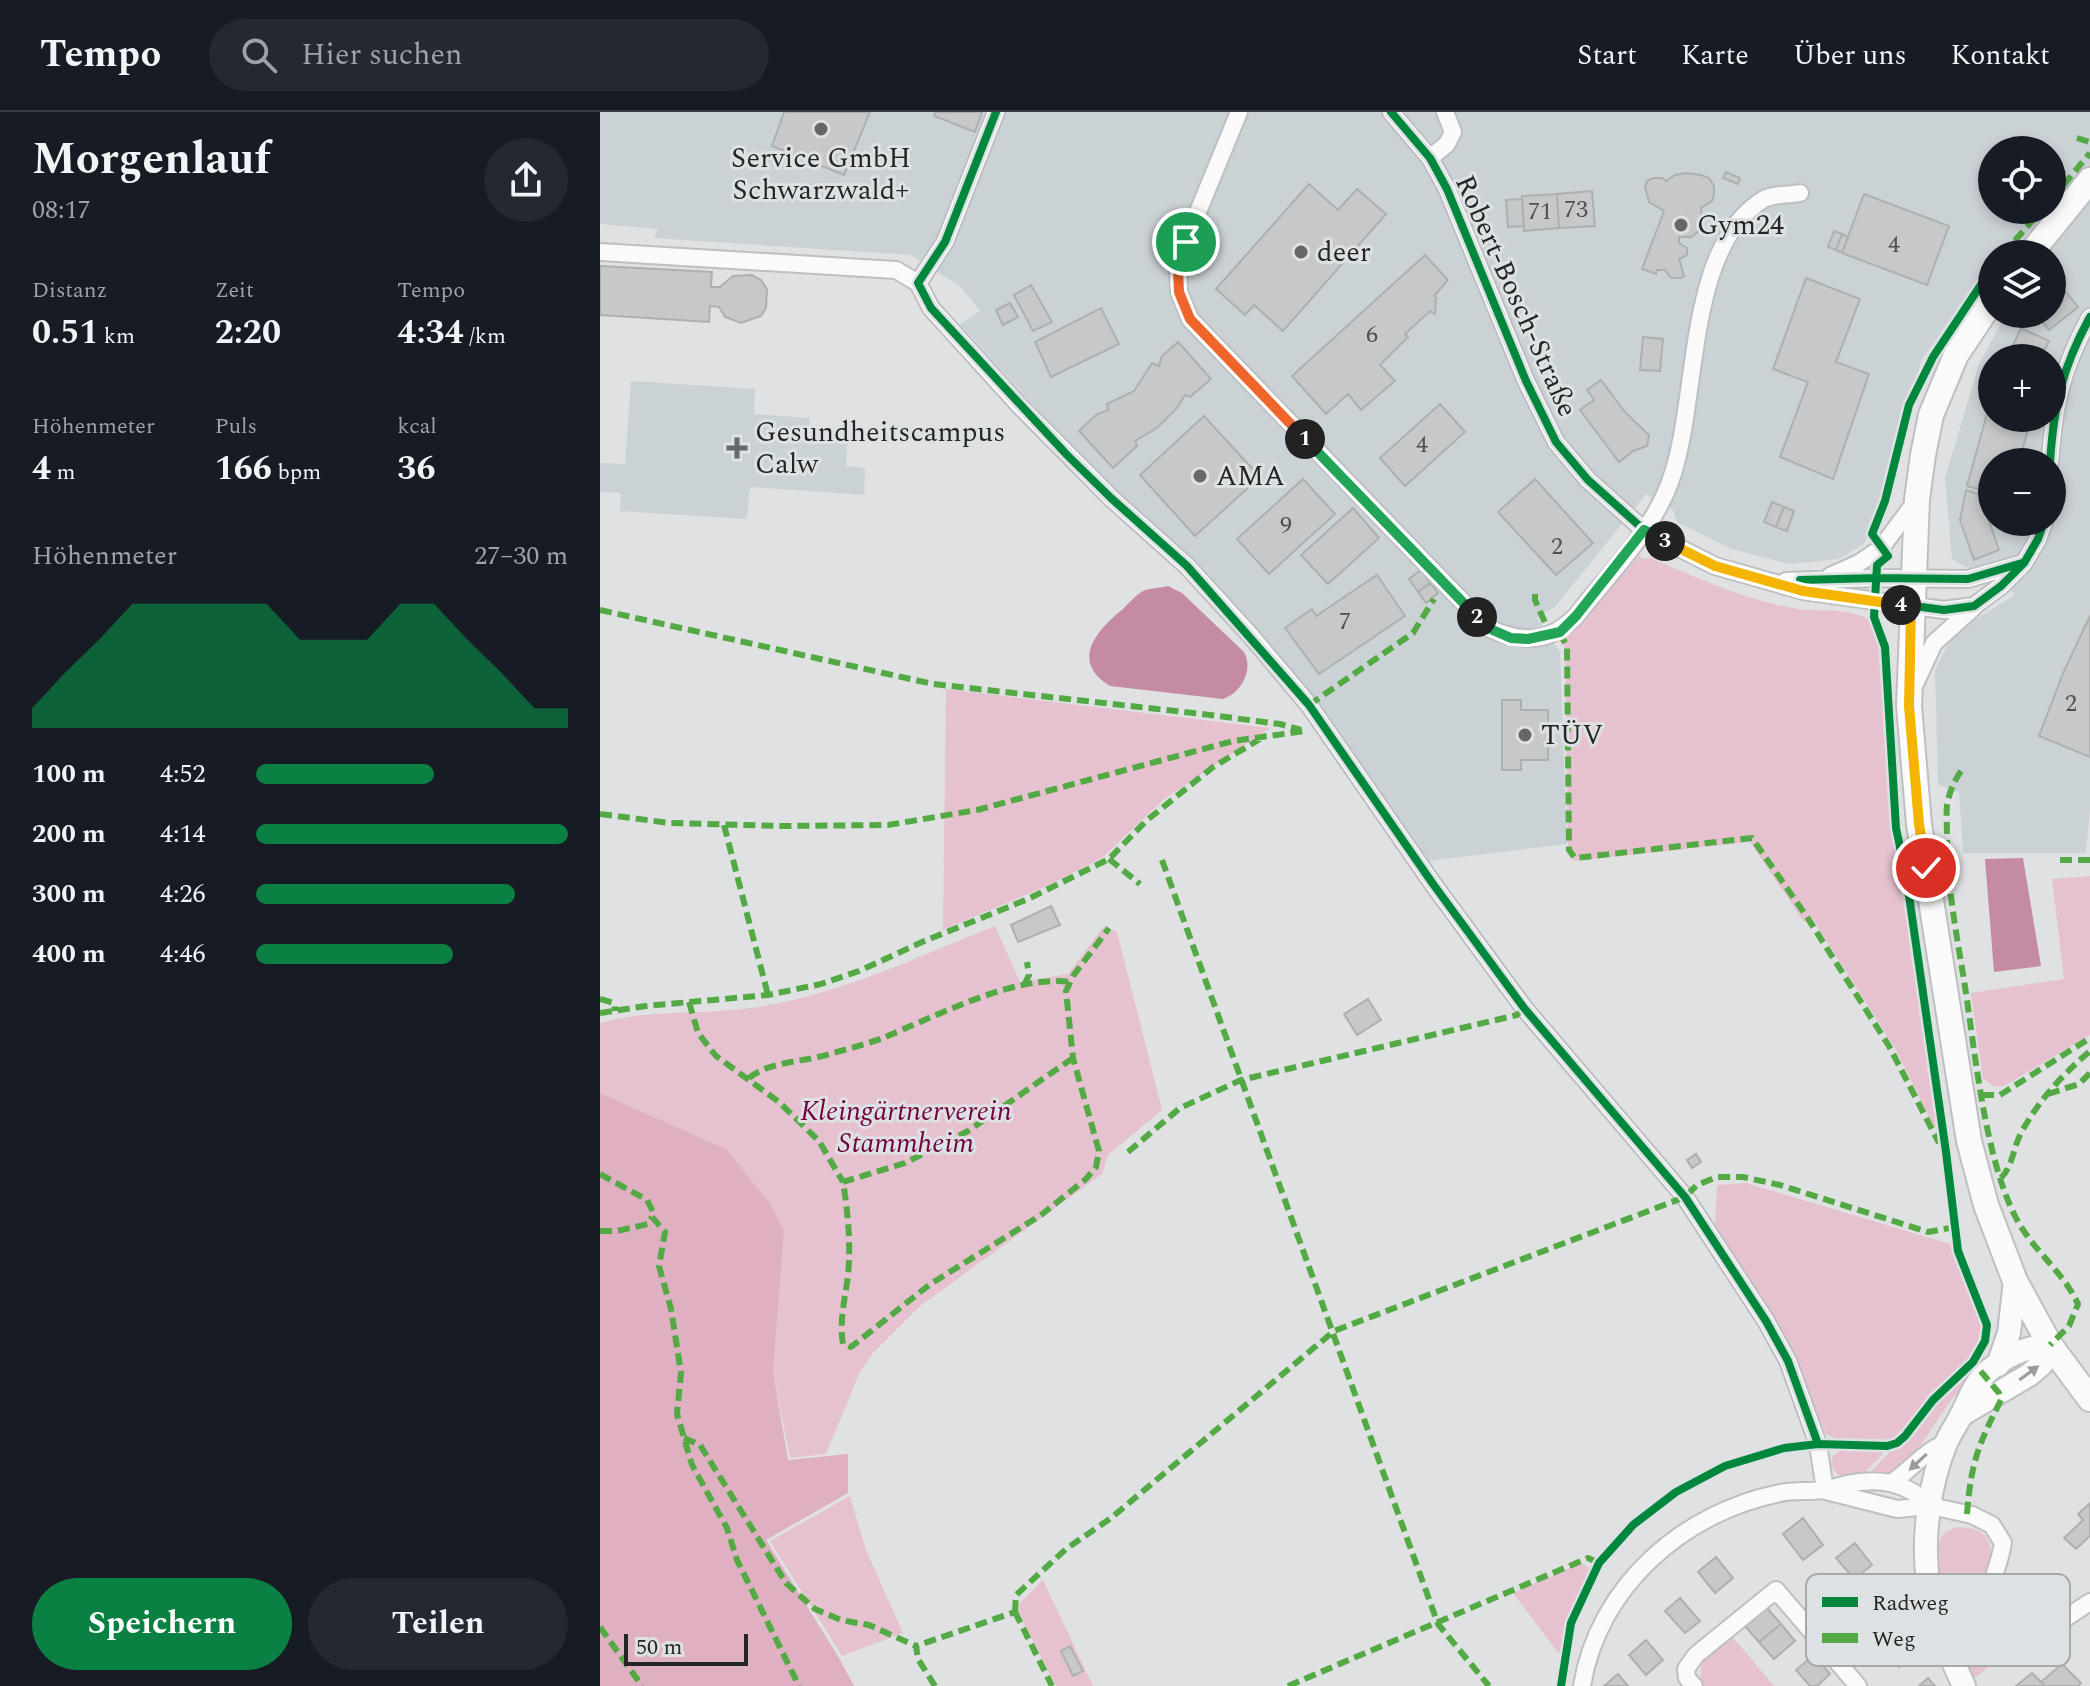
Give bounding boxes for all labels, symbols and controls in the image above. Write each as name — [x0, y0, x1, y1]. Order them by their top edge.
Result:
search box — [209, 19, 769, 91]
text: Tempo — [40, 26, 161, 84]
text: Hier suchen — [301, 32, 463, 78]
icon: search — [237, 33, 281, 77]
text: Start — [1577, 34, 1637, 77]
text: Karte — [1681, 34, 1749, 77]
text: Über uns — [1793, 34, 1907, 77]
text: Kontakt — [1951, 34, 2050, 77]
marker: Service GmbH Schwarzwald+ — [812, 120, 830, 138]
text: Morgenlauf — [32, 126, 270, 193]
map controls — [1978, 136, 2066, 536]
button: locate — [1978, 136, 2066, 224]
place label: Service GmbH Schwarzwald+ — [731, 137, 911, 212]
button: share — [484, 138, 568, 222]
street label: Robert-Bosch-Straße — [1443, 168, 1589, 424]
text: 08:17 — [32, 190, 91, 230]
house number: 73 — [1564, 192, 1588, 228]
house number: 71 — [1528, 194, 1552, 230]
place label: Gym24 — [1697, 204, 1784, 247]
pin — [1152, 208, 1220, 276]
marker: Gym24 — [1672, 216, 1690, 234]
icon: arrive — [1164, 220, 1208, 264]
house number: 4 — [1888, 227, 1900, 263]
place label: deer — [1317, 231, 1371, 274]
button: layers — [1978, 240, 2066, 328]
marker: deer — [1292, 243, 1310, 261]
text: Distanz — [32, 274, 107, 307]
text: Zeit — [215, 274, 254, 307]
text: Tempo — [397, 274, 465, 307]
text: 0.51 — [32, 307, 98, 359]
text: 2:20 — [215, 307, 281, 359]
text: 4:34 — [397, 307, 464, 359]
house number: 6 — [1366, 317, 1378, 353]
text: km — [98, 320, 135, 353]
text: /km — [464, 320, 506, 353]
button: + — [1978, 344, 2066, 432]
text: Höhenmeter — [32, 410, 155, 443]
text: Puls — [215, 410, 257, 443]
text: kcal — [397, 410, 437, 443]
place label: Gesundheitscampus Calw — [755, 411, 1005, 486]
pin: 1 — [1285, 419, 1325, 459]
text: 1 — [1299, 422, 1311, 455]
house number: 4 — [1416, 427, 1428, 463]
marker: Gesundheitscampus Calw — [726, 437, 748, 459]
text: 4 — [32, 443, 51, 495]
text: 166 — [215, 443, 272, 495]
text: 36 — [397, 443, 435, 495]
button: − — [1978, 448, 2066, 536]
place label: AMA — [1216, 455, 1285, 498]
text: m — [51, 456, 76, 489]
text: bpm — [272, 456, 321, 489]
marker: AMA — [1191, 467, 1209, 485]
house number: 9 — [1280, 508, 1292, 544]
pin: 3 — [1645, 521, 1685, 561]
text: 3 — [1659, 524, 1671, 557]
house number: 2 — [1551, 529, 1563, 565]
text: Höhenmeter — [32, 536, 177, 576]
text: 27–30 m — [474, 536, 568, 576]
pin: 4 — [1881, 585, 1921, 625]
text: 4 — [1895, 588, 1907, 621]
pin: 2 — [1457, 597, 1497, 637]
text: 2 — [1471, 600, 1483, 633]
house number: 7 — [1339, 604, 1351, 640]
house number: 2 — [2065, 686, 2077, 722]
place label: TÜV — [1541, 714, 1603, 757]
marker: TÜV — [1516, 726, 1534, 744]
text: 100 m — [32, 754, 106, 794]
text: 4:52 — [160, 754, 206, 794]
text: 200 m — [32, 814, 106, 854]
text: 4:14 — [160, 814, 206, 854]
pin — [1892, 834, 1960, 902]
icon: check — [1904, 846, 1948, 890]
text: 300 m — [32, 874, 106, 914]
text: 4:26 — [160, 874, 206, 914]
text: 400 m — [32, 934, 106, 974]
text: 4:46 — [160, 934, 206, 974]
park label: Kleingärtnerverein Stammheim — [800, 1090, 1012, 1165]
one-way arrow — [2019, 1366, 2040, 1382]
one-way arrow — [1909, 1452, 1928, 1471]
legend — [1806, 1574, 2070, 1666]
button: Speichern — [32, 1578, 292, 1670]
button: Teilen — [308, 1578, 568, 1670]
text: Radweg — [1872, 1587, 1949, 1620]
text: Weg — [1872, 1623, 1916, 1656]
scale bar — [624, 1630, 748, 1666]
text: 50 m — [636, 1631, 682, 1664]

